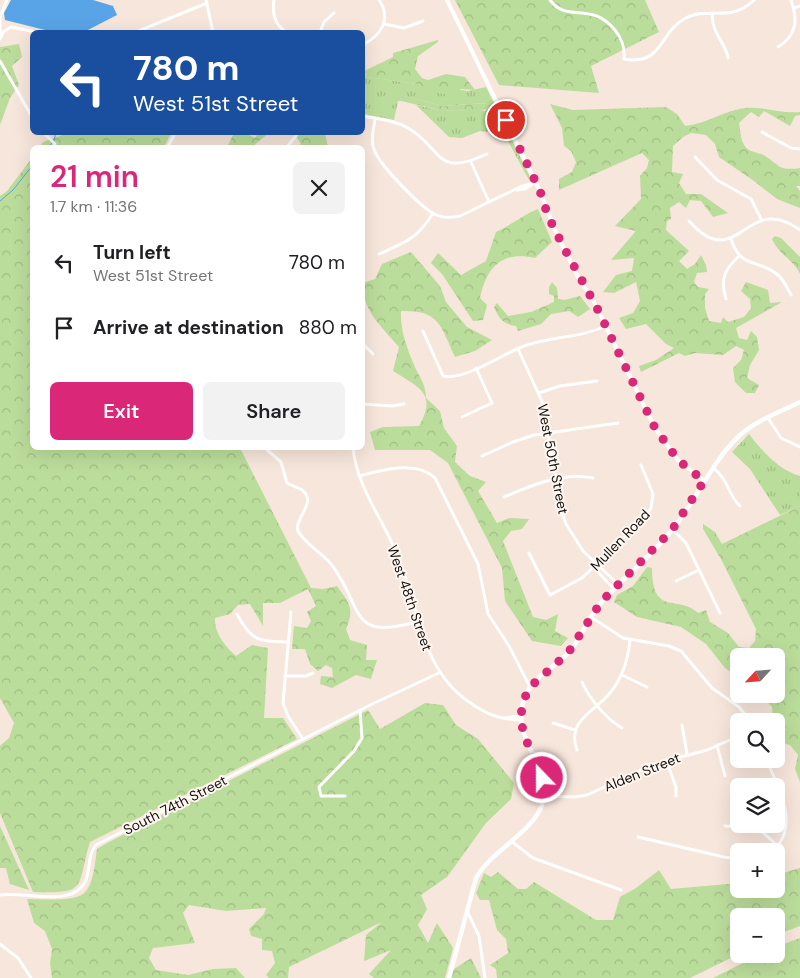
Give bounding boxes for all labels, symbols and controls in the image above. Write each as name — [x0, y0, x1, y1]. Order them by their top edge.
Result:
text: 780 m — [133, 45, 240, 91]
icon: left — [50, 50, 115, 115]
text: West 51st Street — [133, 89, 298, 118]
pin — [485, 99, 527, 141]
icon: arrive — [492, 106, 520, 134]
text: 21 min — [50, 157, 139, 196]
button: close — [293, 162, 345, 214]
text: 1.7 km · 11:36 — [50, 196, 137, 217]
text: Turn left — [93, 240, 171, 265]
icon: left — [50, 249, 78, 277]
text: 780 m — [289, 250, 345, 275]
text: West 51st Street — [93, 265, 213, 286]
icon: arrive — [50, 314, 78, 342]
text: Arrive at destination — [93, 315, 284, 340]
text: 880 m — [299, 315, 357, 340]
button: Exit — [50, 382, 193, 440]
button: Share — [203, 382, 345, 440]
street label: West 50th Street — [534, 402, 572, 516]
street label: Mullen Road — [586, 506, 654, 574]
street label: West 48th Street — [383, 543, 437, 653]
north arrow — [730, 648, 785, 702]
map controls — [730, 648, 785, 963]
button: search — [730, 713, 785, 768]
street label: Alden Street — [601, 749, 683, 795]
position arrow — [515, 751, 567, 803]
street label: South 74th Street — [120, 771, 230, 839]
button: layers — [730, 778, 785, 833]
button: + — [730, 843, 785, 898]
button: − — [730, 908, 785, 963]

